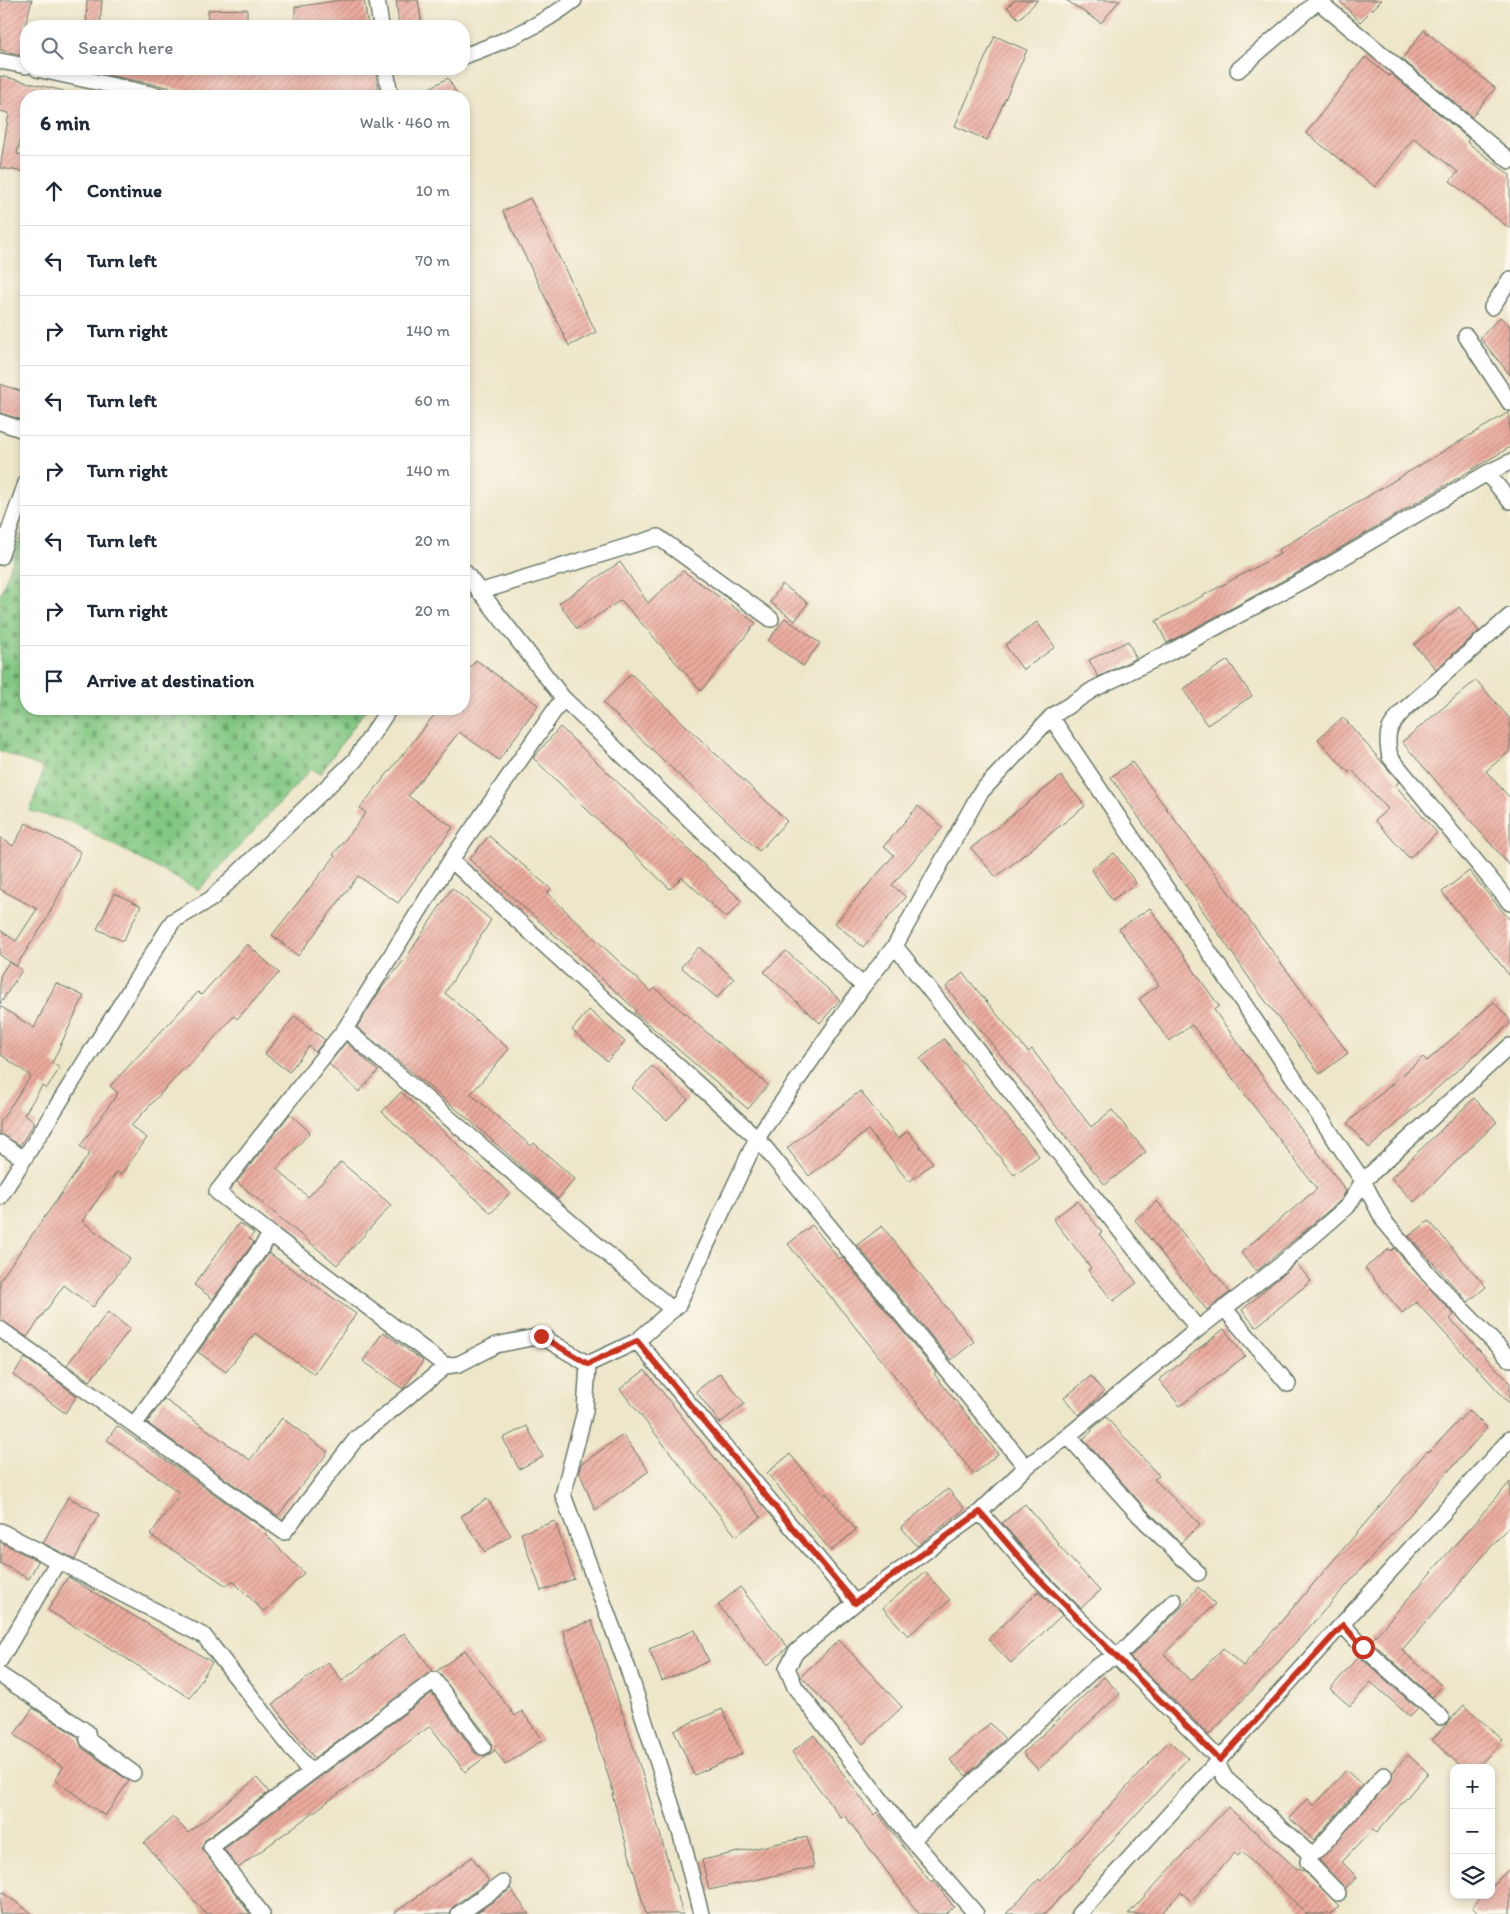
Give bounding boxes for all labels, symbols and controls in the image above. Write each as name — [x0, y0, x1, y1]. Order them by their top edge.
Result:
search box — [20, 20, 470, 75]
icon: search — [38, 34, 66, 62]
text: Search here — [78, 36, 173, 59]
text: 6 min — [40, 110, 90, 135]
text: Walk · 460 m — [360, 113, 450, 132]
icon: ahead — [40, 177, 68, 205]
text: Continue — [87, 179, 162, 202]
text: 10 m — [416, 181, 450, 200]
icon: left — [40, 247, 68, 275]
text: Turn left — [87, 249, 157, 272]
text: 70 m — [415, 251, 450, 270]
icon: right — [40, 317, 68, 345]
text: Turn right — [87, 319, 168, 342]
text: 140 m — [406, 321, 450, 340]
icon: left — [40, 387, 68, 415]
text: Turn left — [87, 389, 157, 412]
text: 60 m — [415, 391, 450, 410]
icon: right — [40, 457, 68, 485]
text: Turn right — [87, 459, 168, 482]
text: 140 m — [406, 461, 450, 480]
icon: left — [40, 527, 68, 555]
text: Turn left — [87, 529, 157, 552]
text: 20 m — [415, 531, 450, 550]
icon: right — [40, 597, 68, 625]
text: Turn right — [87, 599, 168, 622]
text: 20 m — [415, 601, 450, 620]
icon: arrive — [40, 667, 68, 695]
text: Arrive at destination — [87, 669, 254, 692]
route end — [530, 1325, 553, 1348]
route start — [1352, 1636, 1375, 1659]
map controls — [1450, 1764, 1495, 1899]
button: + — [1450, 1764, 1495, 1809]
button: − — [1450, 1809, 1495, 1854]
button: layers — [1450, 1854, 1495, 1899]

